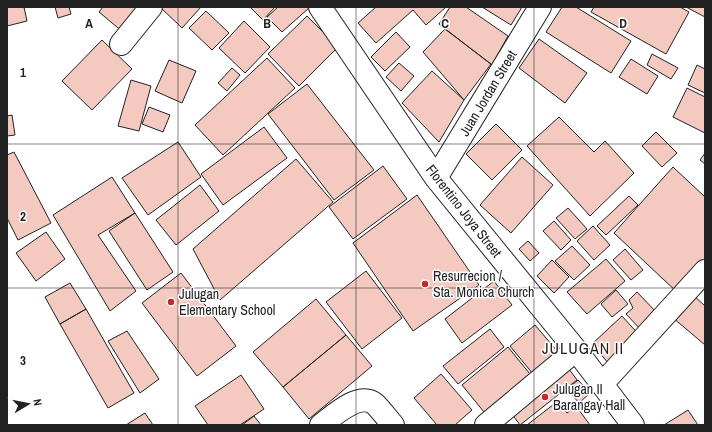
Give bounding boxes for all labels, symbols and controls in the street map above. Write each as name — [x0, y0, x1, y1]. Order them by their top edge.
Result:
text: A — [85, 15, 93, 32]
text: B — [263, 15, 271, 32]
text: C — [441, 15, 449, 32]
text: D — [619, 15, 627, 32]
street label: Juan Jordan Street — [455, 47, 521, 139]
text: 1 — [20, 64, 26, 81]
street label: Florentino Joya Street — [422, 161, 506, 261]
text: 2 — [20, 208, 26, 225]
place label: Resurrecion / Sta. Monica Church — [433, 267, 534, 301]
marker: Resurrecion / Sta. Monica Church — [420, 279, 430, 289]
place label: Julugan Elementary School — [179, 285, 275, 319]
marker: Julugan Elementary School — [166, 297, 176, 307]
district label: JULUGAN II — [542, 337, 624, 359]
text: 3 — [20, 352, 26, 369]
place label: Julugan II Barangay Hall — [553, 380, 625, 414]
north arrow — [8, 384, 48, 424]
marker: Julugan II Barangay Hall — [540, 392, 550, 402]
text: N — [30, 398, 45, 407]

